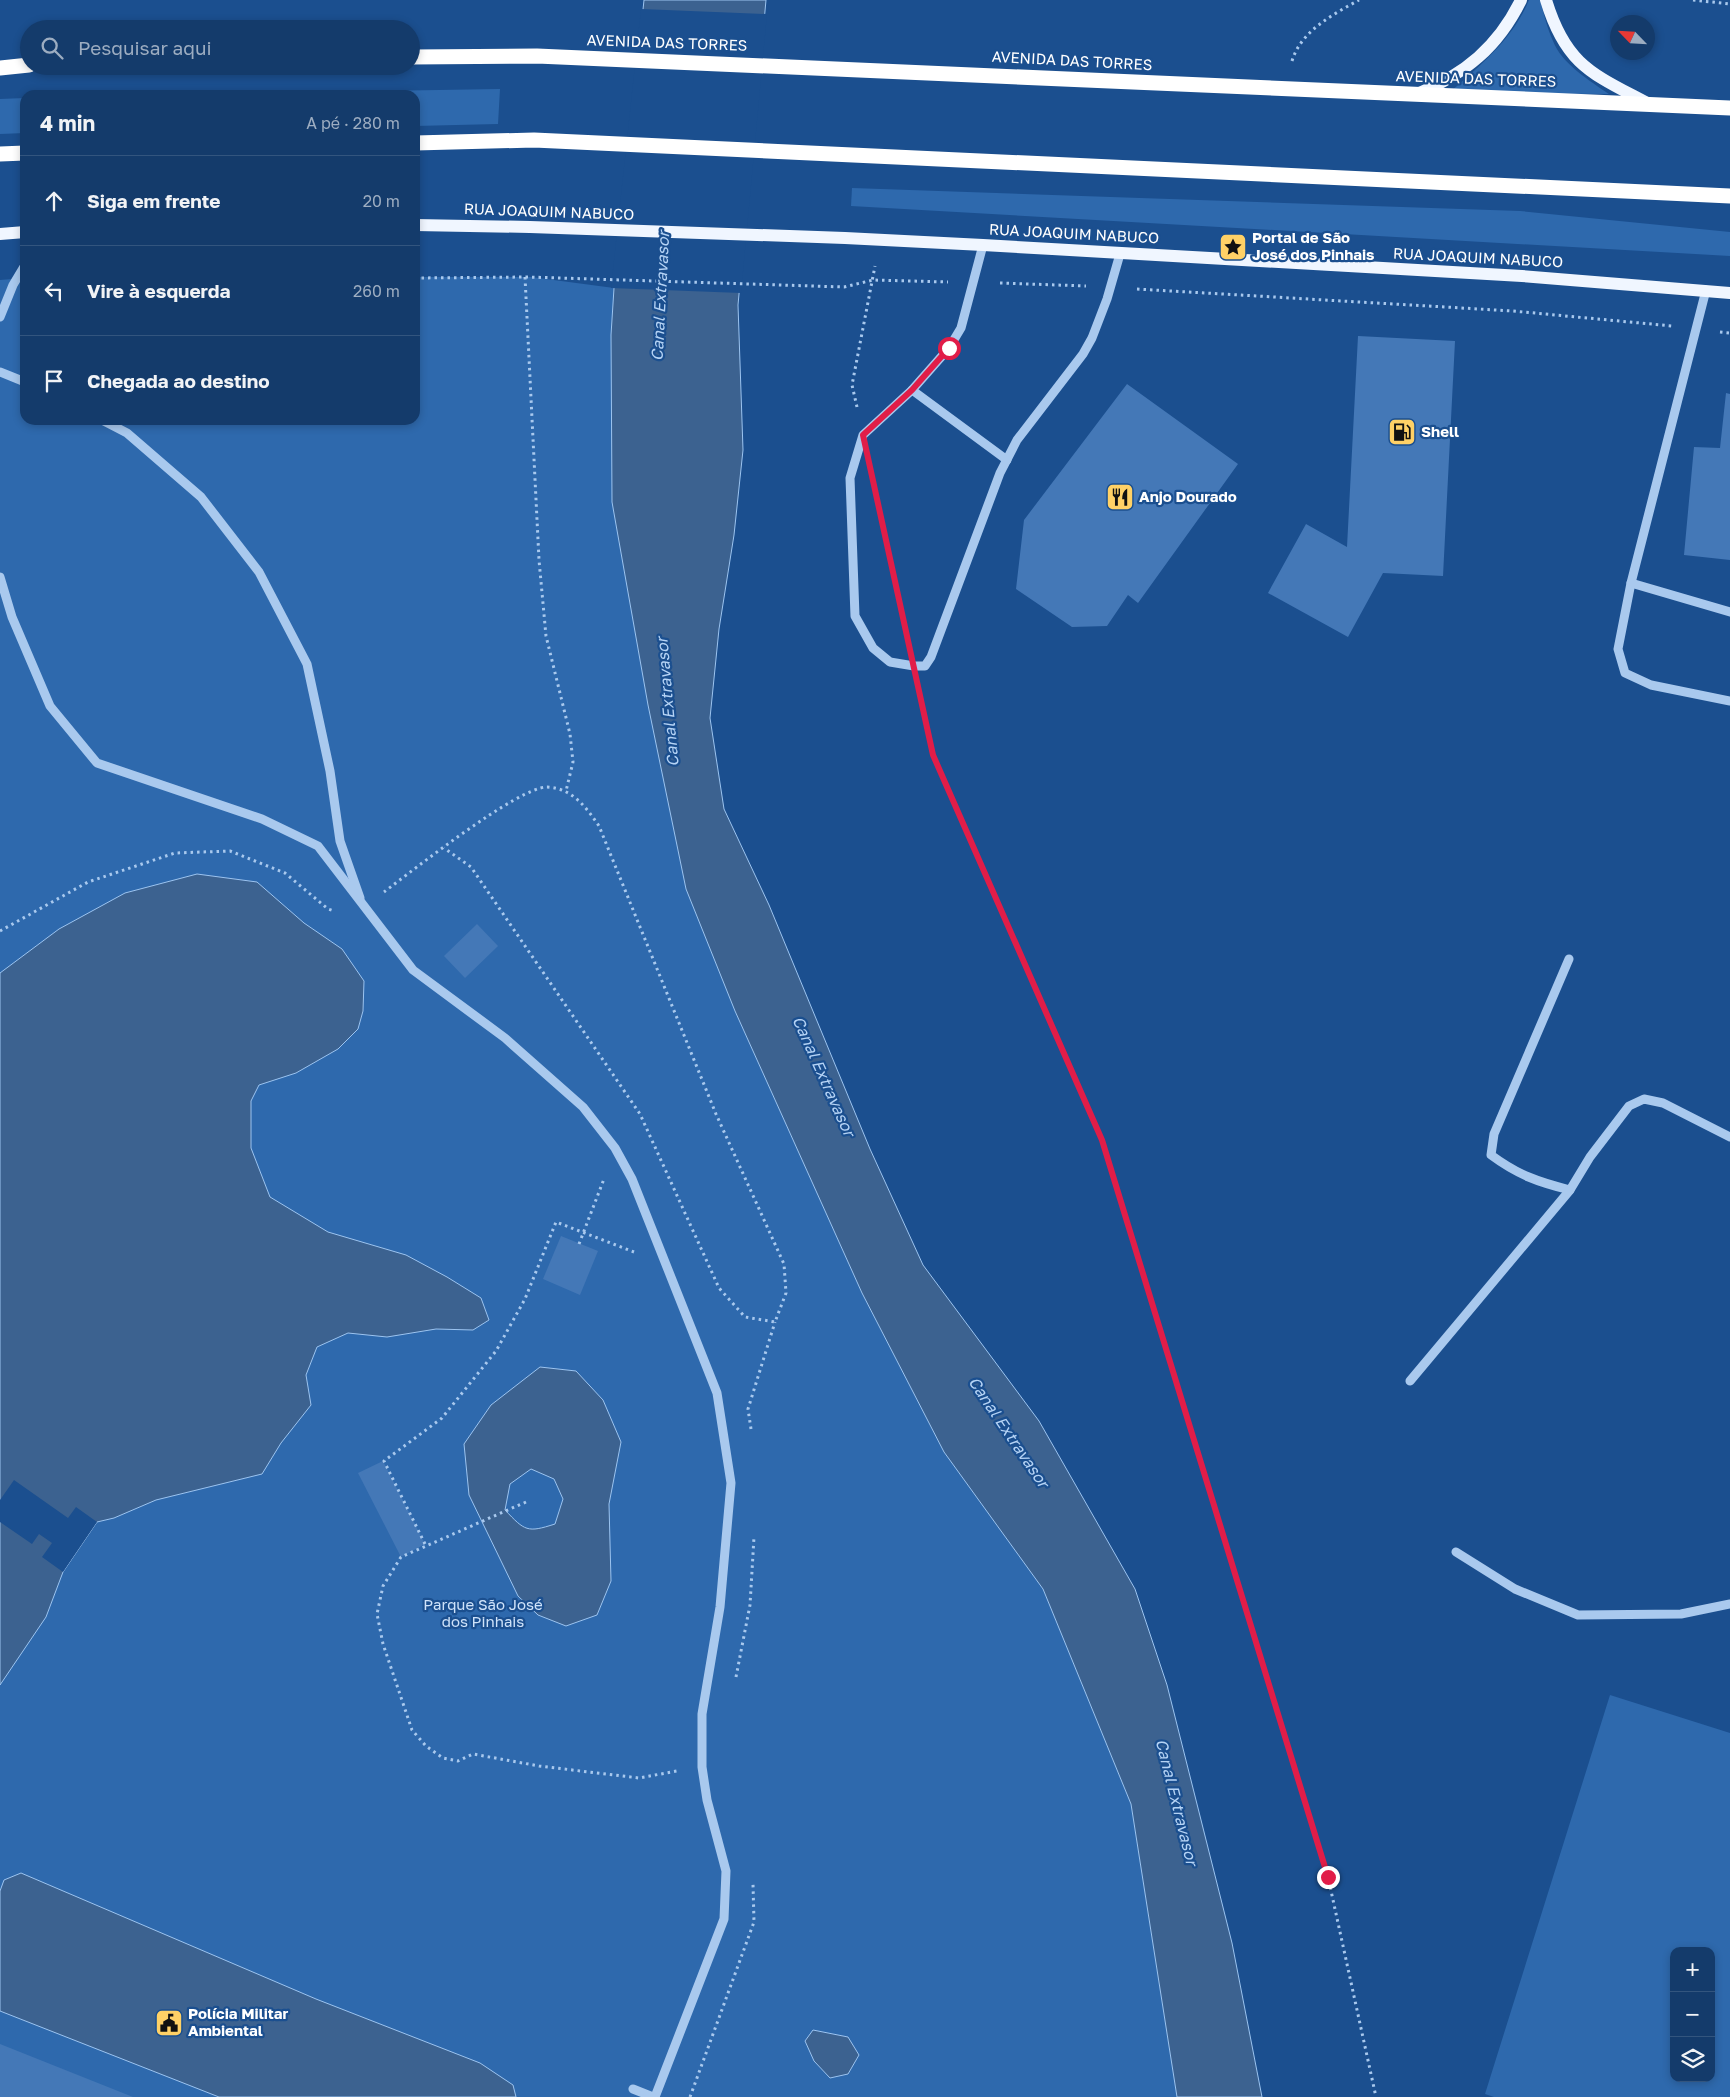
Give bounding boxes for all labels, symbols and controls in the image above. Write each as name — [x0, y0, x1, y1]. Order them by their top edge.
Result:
north arrow — [1610, 15, 1655, 60]
search box — [20, 20, 420, 75]
street label: AVENIDA DAS TORRES — [586, 30, 748, 54]
icon: search — [38, 34, 66, 62]
text: Pesquisar aqui — [78, 36, 212, 59]
street label: AVENIDA DAS TORRES — [991, 47, 1153, 73]
street label: AVENIDA DAS TORRES — [1395, 66, 1557, 90]
text: 4 min — [40, 110, 95, 136]
text: A pé · 280 m — [306, 113, 400, 133]
icon: ahead — [40, 187, 68, 215]
text: Siga em frente — [87, 189, 221, 212]
text: 20 m — [363, 191, 400, 211]
street label: RUA JOAQUIM NABUCO — [464, 199, 634, 223]
street label: RUA JOAQUIM NABUCO — [989, 220, 1160, 246]
water label: Canal Extravasor — [647, 228, 674, 361]
place label: Portal de São José dos Pinhais — [1252, 228, 1374, 263]
place icon: Portal de São José dos Pinhais — [1218, 232, 1248, 262]
street label: RUA JOAQUIM NABUCO — [1393, 244, 1564, 270]
icon: left — [40, 277, 68, 305]
text: Vire à esquerda — [87, 279, 230, 302]
text: 260 m — [353, 281, 400, 301]
route start — [938, 337, 961, 360]
icon: arrive — [40, 367, 68, 395]
text: Chegada ao destino — [87, 369, 270, 392]
fuel station icon: Shell — [1387, 417, 1417, 447]
place label: Shell — [1421, 422, 1459, 440]
restaurant icon: Anjo Dourado — [1105, 482, 1135, 512]
place label: Anjo Dourado — [1139, 487, 1237, 505]
water label: Canal Extravasor — [651, 634, 683, 768]
water label: Canal Extravasor — [788, 1013, 861, 1142]
water label: Canal Extravasor — [964, 1373, 1055, 1494]
park label: Parque São José dos Pinhais — [423, 1595, 543, 1630]
water label: Canal Extravasor — [1152, 1737, 1203, 1870]
route end — [1317, 1866, 1340, 1889]
map controls — [1670, 1947, 1715, 2082]
button: + — [1670, 1947, 1715, 1992]
button: − — [1670, 1992, 1715, 2037]
place label: Polícia Militar Ambiental — [188, 2004, 289, 2039]
public building icon: Polícia Militar Ambiental — [154, 2008, 184, 2038]
button: layers — [1670, 2037, 1715, 2082]

